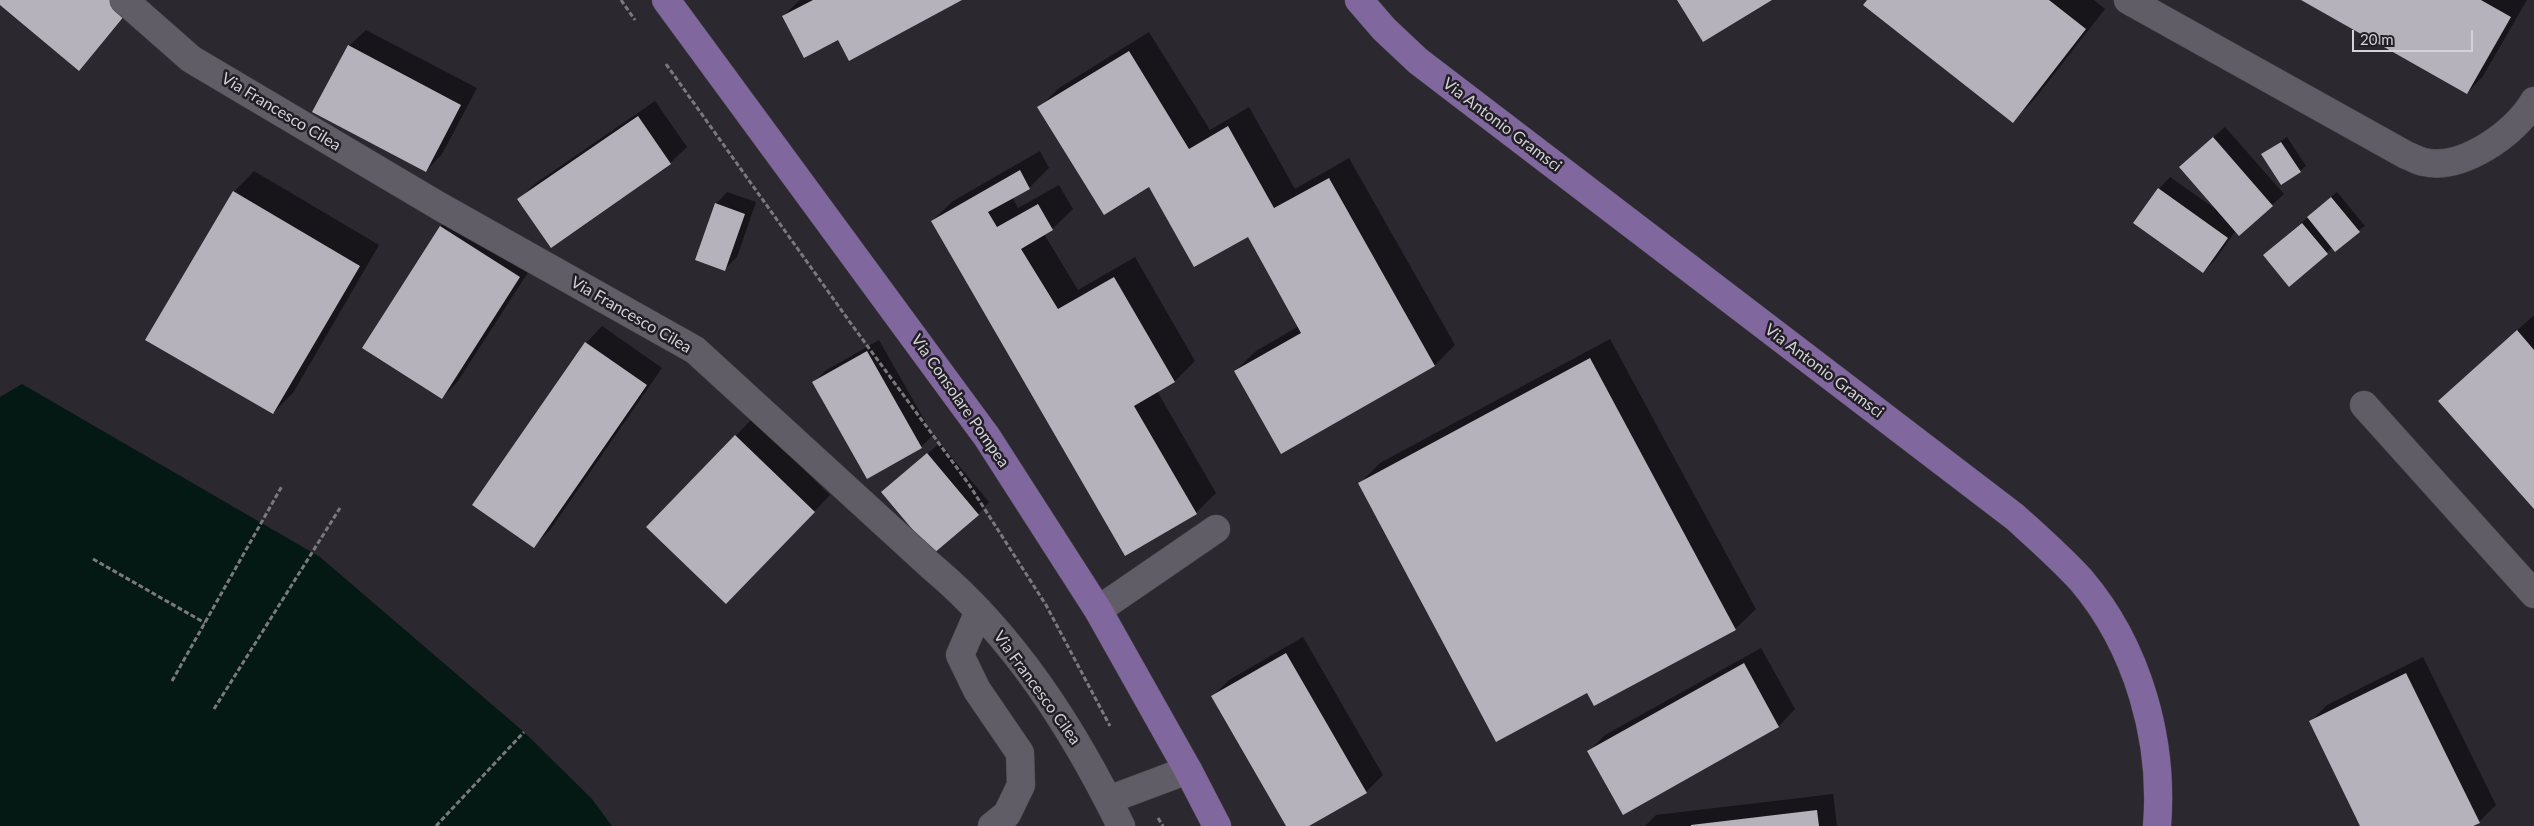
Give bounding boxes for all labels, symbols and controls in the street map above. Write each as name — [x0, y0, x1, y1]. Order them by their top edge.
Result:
scale bar — [2354, 20, 2475, 52]
text: 20 m — [2360, 30, 2394, 48]
street label: Via Francesco Cilea — [218, 69, 344, 155]
street label: Via Antonio Gramsci — [1439, 74, 1565, 176]
street label: Via Francesco Cilea — [567, 273, 695, 357]
street label: Via Antonio Gramsci — [1761, 320, 1887, 422]
street label: Via Consolare Pompea — [907, 331, 1013, 471]
street label: Via Francesco Cilea — [989, 627, 1085, 749]

